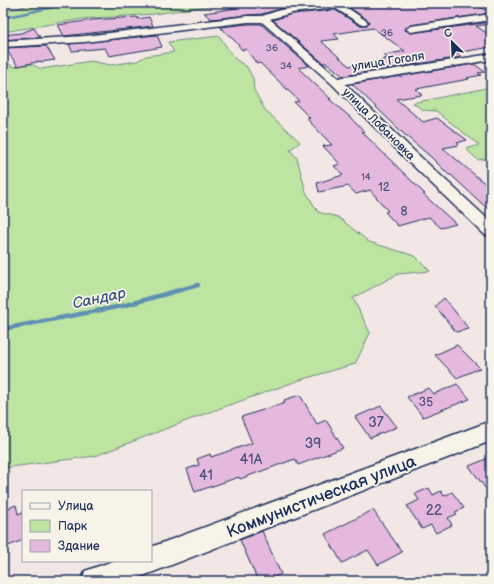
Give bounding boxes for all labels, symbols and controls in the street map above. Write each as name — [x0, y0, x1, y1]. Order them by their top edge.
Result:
north arrow — [432, 22, 472, 62]
text: С — [442, 26, 455, 41]
house number: 36 — [381, 27, 393, 39]
house number: 36 — [266, 42, 278, 54]
street label: улица Гоголя — [351, 48, 426, 75]
house number: 34 — [280, 60, 292, 72]
street label: улица Лобановка — [339, 85, 418, 164]
house number: 14 — [361, 171, 371, 183]
house number: 12 — [378, 180, 390, 195]
house number: 8 — [401, 204, 408, 219]
water label: Сандар — [71, 283, 128, 313]
house number: 35 — [419, 395, 433, 410]
house number: 37 — [368, 414, 384, 431]
house number: 39 — [305, 435, 321, 452]
house number: 41А — [240, 451, 263, 468]
street label: Коммунистическая улица — [224, 452, 419, 542]
house number: 41 — [199, 467, 213, 484]
legend — [22, 490, 152, 562]
text: Улица — [58, 499, 94, 514]
house number: 22 — [426, 502, 443, 519]
text: Парк — [58, 519, 88, 534]
text: Здание — [58, 539, 100, 554]

